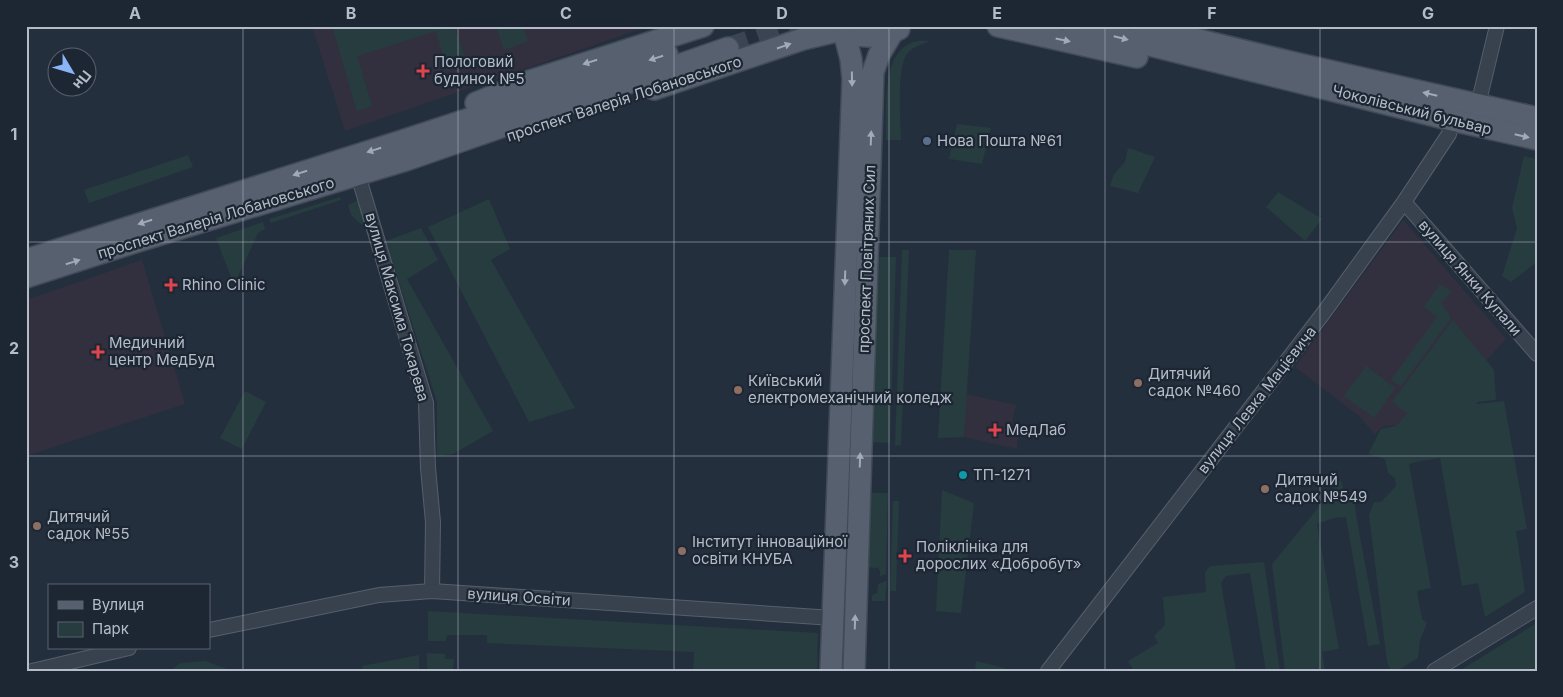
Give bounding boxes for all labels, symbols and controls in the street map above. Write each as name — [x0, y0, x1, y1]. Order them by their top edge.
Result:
text: A — [129, 3, 141, 23]
text: B — [346, 3, 356, 23]
text: C — [560, 3, 572, 23]
text: D — [776, 3, 788, 23]
text: E — [992, 3, 1002, 23]
text: F — [1207, 3, 1217, 23]
text: G — [1422, 3, 1434, 23]
one-way arrow — [1113, 34, 1128, 42]
one-way arrow — [1055, 36, 1070, 44]
one-way arrow — [776, 41, 791, 49]
north arrow — [48, 48, 98, 98]
street label: проспект Валерія Лобановського — [504, 51, 744, 146]
place label: Пологовий будинок №5 — [434, 52, 525, 88]
one-way arrow — [648, 54, 663, 62]
one-way arrow — [582, 59, 597, 67]
marker: Пологовий будинок №5 — [416, 64, 430, 78]
text: Пн — [70, 68, 95, 93]
one-way arrow — [848, 72, 856, 88]
street label: Чоколівський бульвар — [1330, 80, 1494, 139]
one-way arrow — [1423, 90, 1438, 98]
text: 1 — [11, 124, 17, 144]
one-way arrow — [867, 130, 875, 146]
place label: Нова Пошта №61 — [937, 131, 1062, 150]
one-way arrow — [1515, 132, 1530, 140]
marker: Нова Пошта №61 — [921, 135, 933, 147]
one-way arrow — [366, 146, 381, 154]
street label: проспект Повітряних Сил — [854, 165, 879, 353]
one-way arrow — [292, 169, 307, 177]
street label: проспект Валерія Лобановського — [95, 172, 336, 263]
street label: вулиця Максима Токарева — [361, 210, 434, 403]
street label: вулиця Янки Купали — [1415, 216, 1526, 340]
one-way arrow — [137, 219, 152, 226]
one-way arrow — [65, 258, 80, 265]
one-way arrow — [841, 271, 849, 287]
place label: Rhino Clinic — [182, 275, 266, 294]
marker: Rhino Clinic — [164, 278, 178, 292]
street label: вулиця Левка Мацієвича — [1193, 322, 1320, 477]
place label: Медичний центр МедБуд — [109, 333, 215, 369]
text: 2 — [9, 338, 19, 358]
marker: Медичний центр МедБуд — [91, 345, 105, 359]
place label: Дитячий садок №460 — [1148, 364, 1241, 400]
place label: Київський електромеханічний коледж — [748, 371, 952, 407]
marker: Дитячий садок №460 — [1132, 377, 1144, 389]
marker: Київський електромеханічний коледж — [732, 384, 744, 396]
place label: МедЛаб — [1006, 420, 1066, 439]
marker: МедЛаб — [988, 423, 1002, 437]
one-way arrow — [856, 451, 864, 467]
place label: ТП-1271 — [973, 465, 1031, 484]
marker: ТП-1271 — [957, 469, 969, 481]
place label: Дитячий садок №549 — [1275, 470, 1367, 506]
marker: Дитячий садок №549 — [1259, 483, 1271, 495]
place label: Дитячий садок №55 — [47, 507, 130, 543]
marker: Дитячий садок №55 — [31, 520, 43, 532]
place label: Інститут інноваційної освіти КНУБА — [692, 532, 848, 568]
place label: Поліклініка для дорослих «Добробут» — [916, 537, 1081, 573]
marker: Інститут інноваційної освіти КНУБА — [676, 545, 688, 557]
marker: Поліклініка для дорослих «Добробут» — [898, 549, 912, 563]
text: 3 — [9, 552, 19, 572]
street label: вулиця Освіти — [467, 583, 571, 610]
legend — [48, 584, 210, 650]
text: Вулиця — [92, 595, 144, 614]
one-way arrow — [851, 614, 859, 630]
text: Парк — [92, 619, 129, 638]

